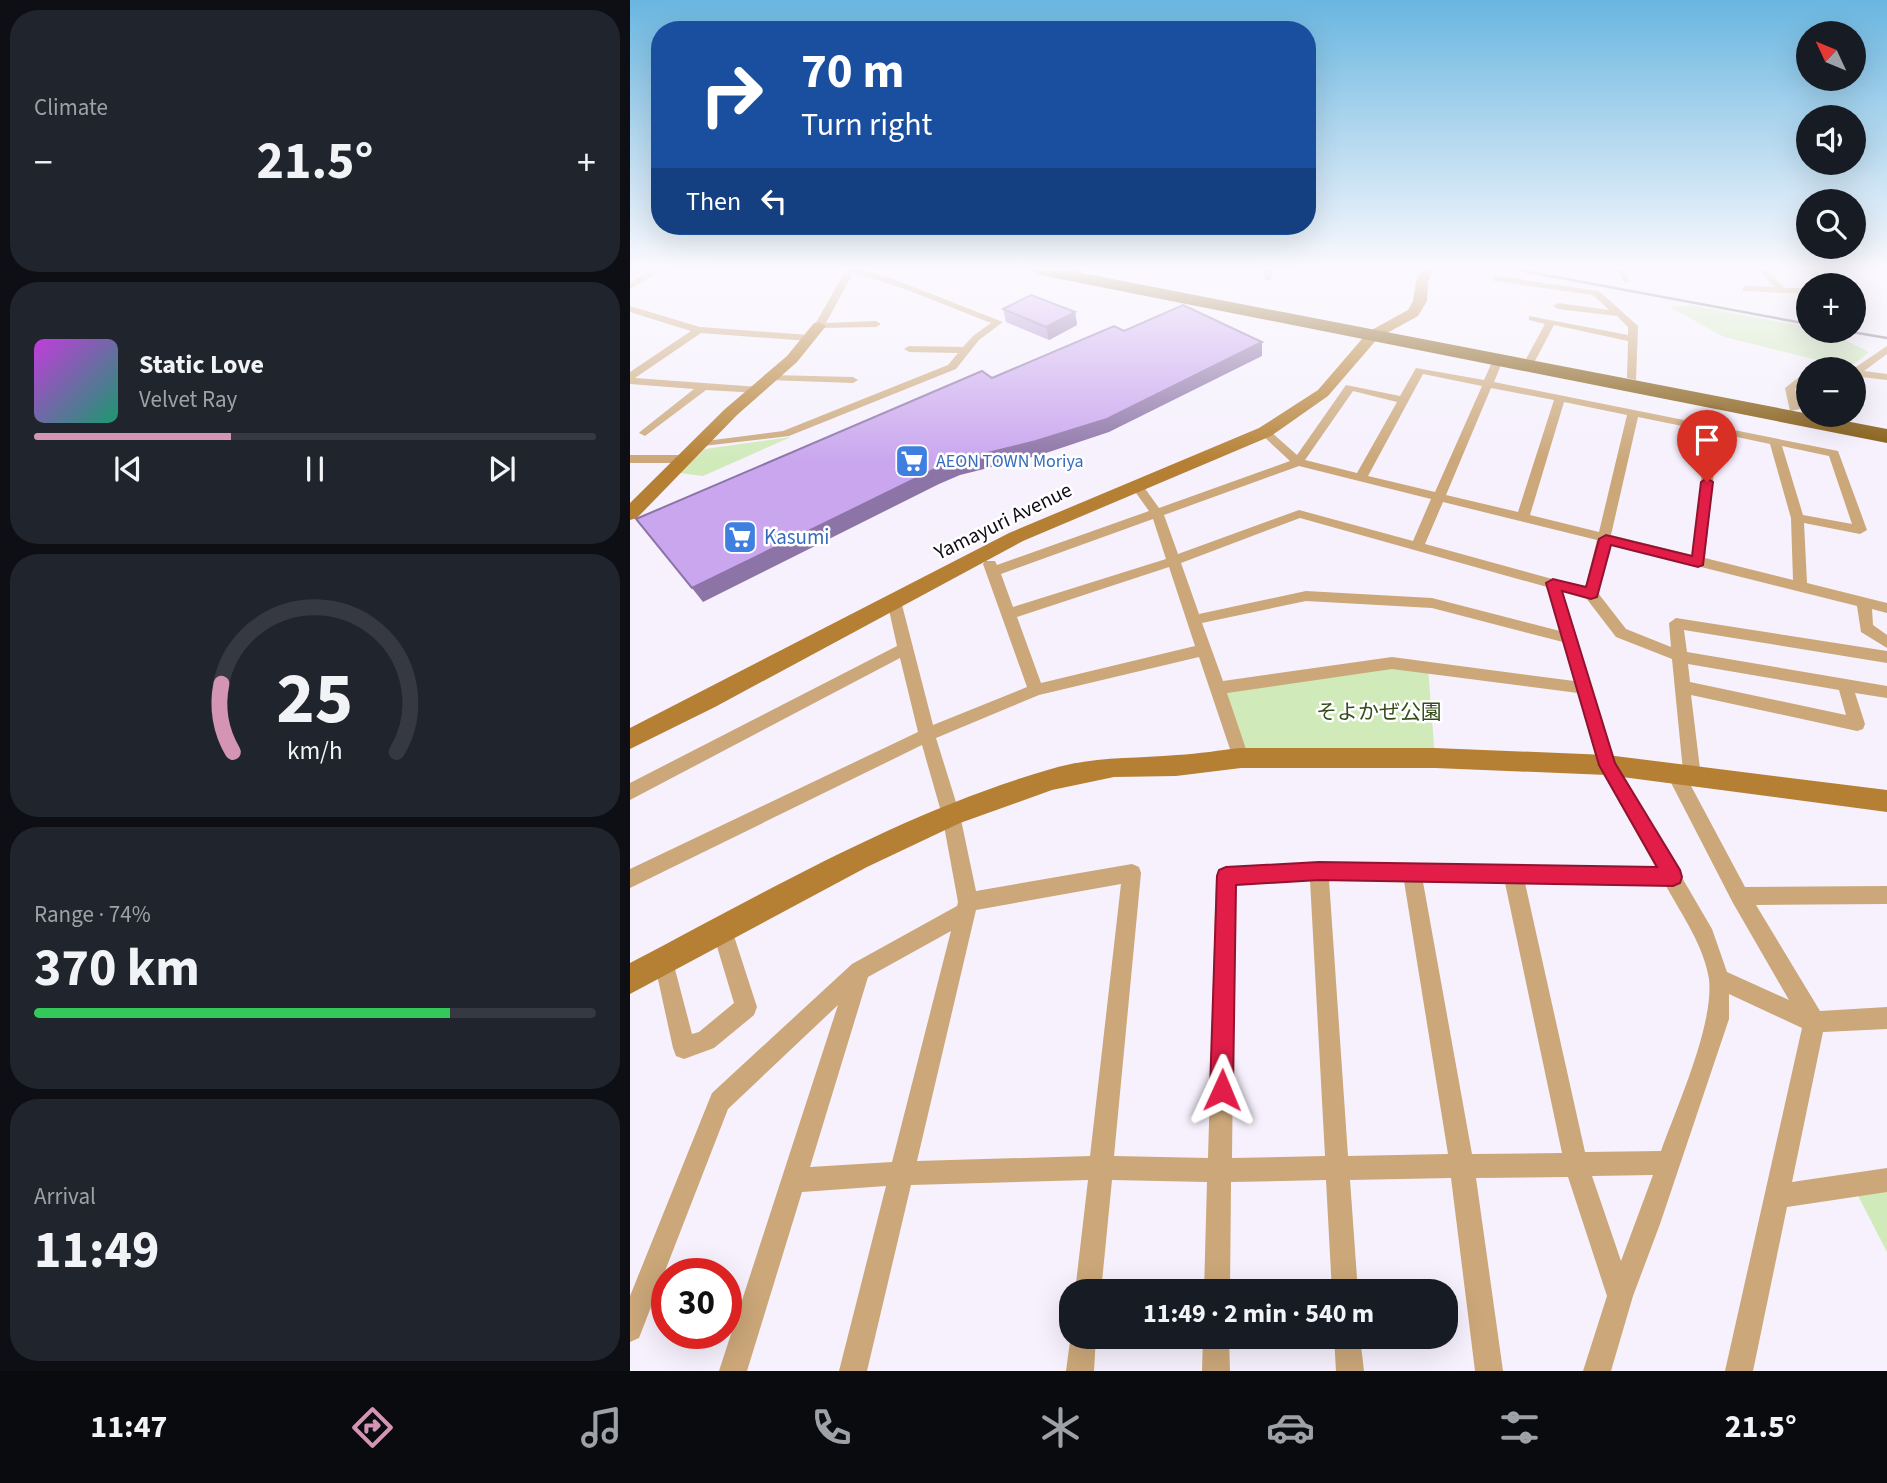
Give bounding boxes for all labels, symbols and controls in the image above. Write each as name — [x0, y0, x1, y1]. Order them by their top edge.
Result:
north arrow — [1796, 21, 1866, 91]
map controls — [1796, 21, 1866, 427]
text: 70 m — [801, 37, 905, 107]
icon: right — [686, 49, 777, 140]
text: Climate — [34, 91, 108, 124]
text: Turn right — [801, 102, 932, 148]
button: sound — [1796, 105, 1866, 175]
text: 21.5° — [257, 125, 373, 199]
text: − — [34, 136, 53, 190]
text: + — [577, 136, 596, 190]
icon: left — [755, 182, 793, 220]
text: Then — [686, 183, 741, 220]
button: search — [1796, 189, 1866, 259]
button: + — [1796, 273, 1866, 343]
text: Static Love — [139, 346, 264, 383]
button: − — [1796, 357, 1866, 427]
text: Velvet Ray — [139, 383, 237, 416]
pin — [1677, 410, 1737, 482]
icon: arrive — [1688, 421, 1726, 459]
supermarket icon: AEON TOWN Moriya — [893, 442, 931, 480]
place label: AEON TOWN Moriya — [936, 449, 1084, 474]
icon: previous — [109, 450, 147, 488]
icon: pause — [296, 450, 334, 488]
icon: next — [483, 450, 521, 488]
street label: Yamayuri Avenue — [928, 475, 1077, 568]
supermarket icon: Kasumi — [721, 518, 759, 556]
place label: Kasumi — [764, 522, 830, 552]
text: 25 — [277, 647, 353, 751]
park label: そよかぜ公園 — [1316, 697, 1442, 727]
text: km/h — [287, 732, 343, 768]
text: Range · 74% — [34, 898, 151, 931]
text: 370 km — [34, 932, 200, 1006]
position arrow — [1185, 1053, 1259, 1127]
text: Arrival — [34, 1180, 96, 1213]
text: 11:49 — [34, 1214, 159, 1288]
speed limit sign: 30 — [651, 1258, 742, 1349]
text: 11:49 · 2 min · 540 m — [1143, 1295, 1374, 1332]
icon: directions — [348, 1403, 397, 1452]
icon: music — [577, 1403, 626, 1452]
icon: phone — [807, 1403, 856, 1452]
icon: climate — [1036, 1403, 1085, 1452]
icon: car — [1266, 1403, 1315, 1452]
icon: filters — [1495, 1403, 1544, 1452]
text: 11:47 — [90, 1404, 167, 1450]
text: 21.5° — [1725, 1404, 1797, 1450]

